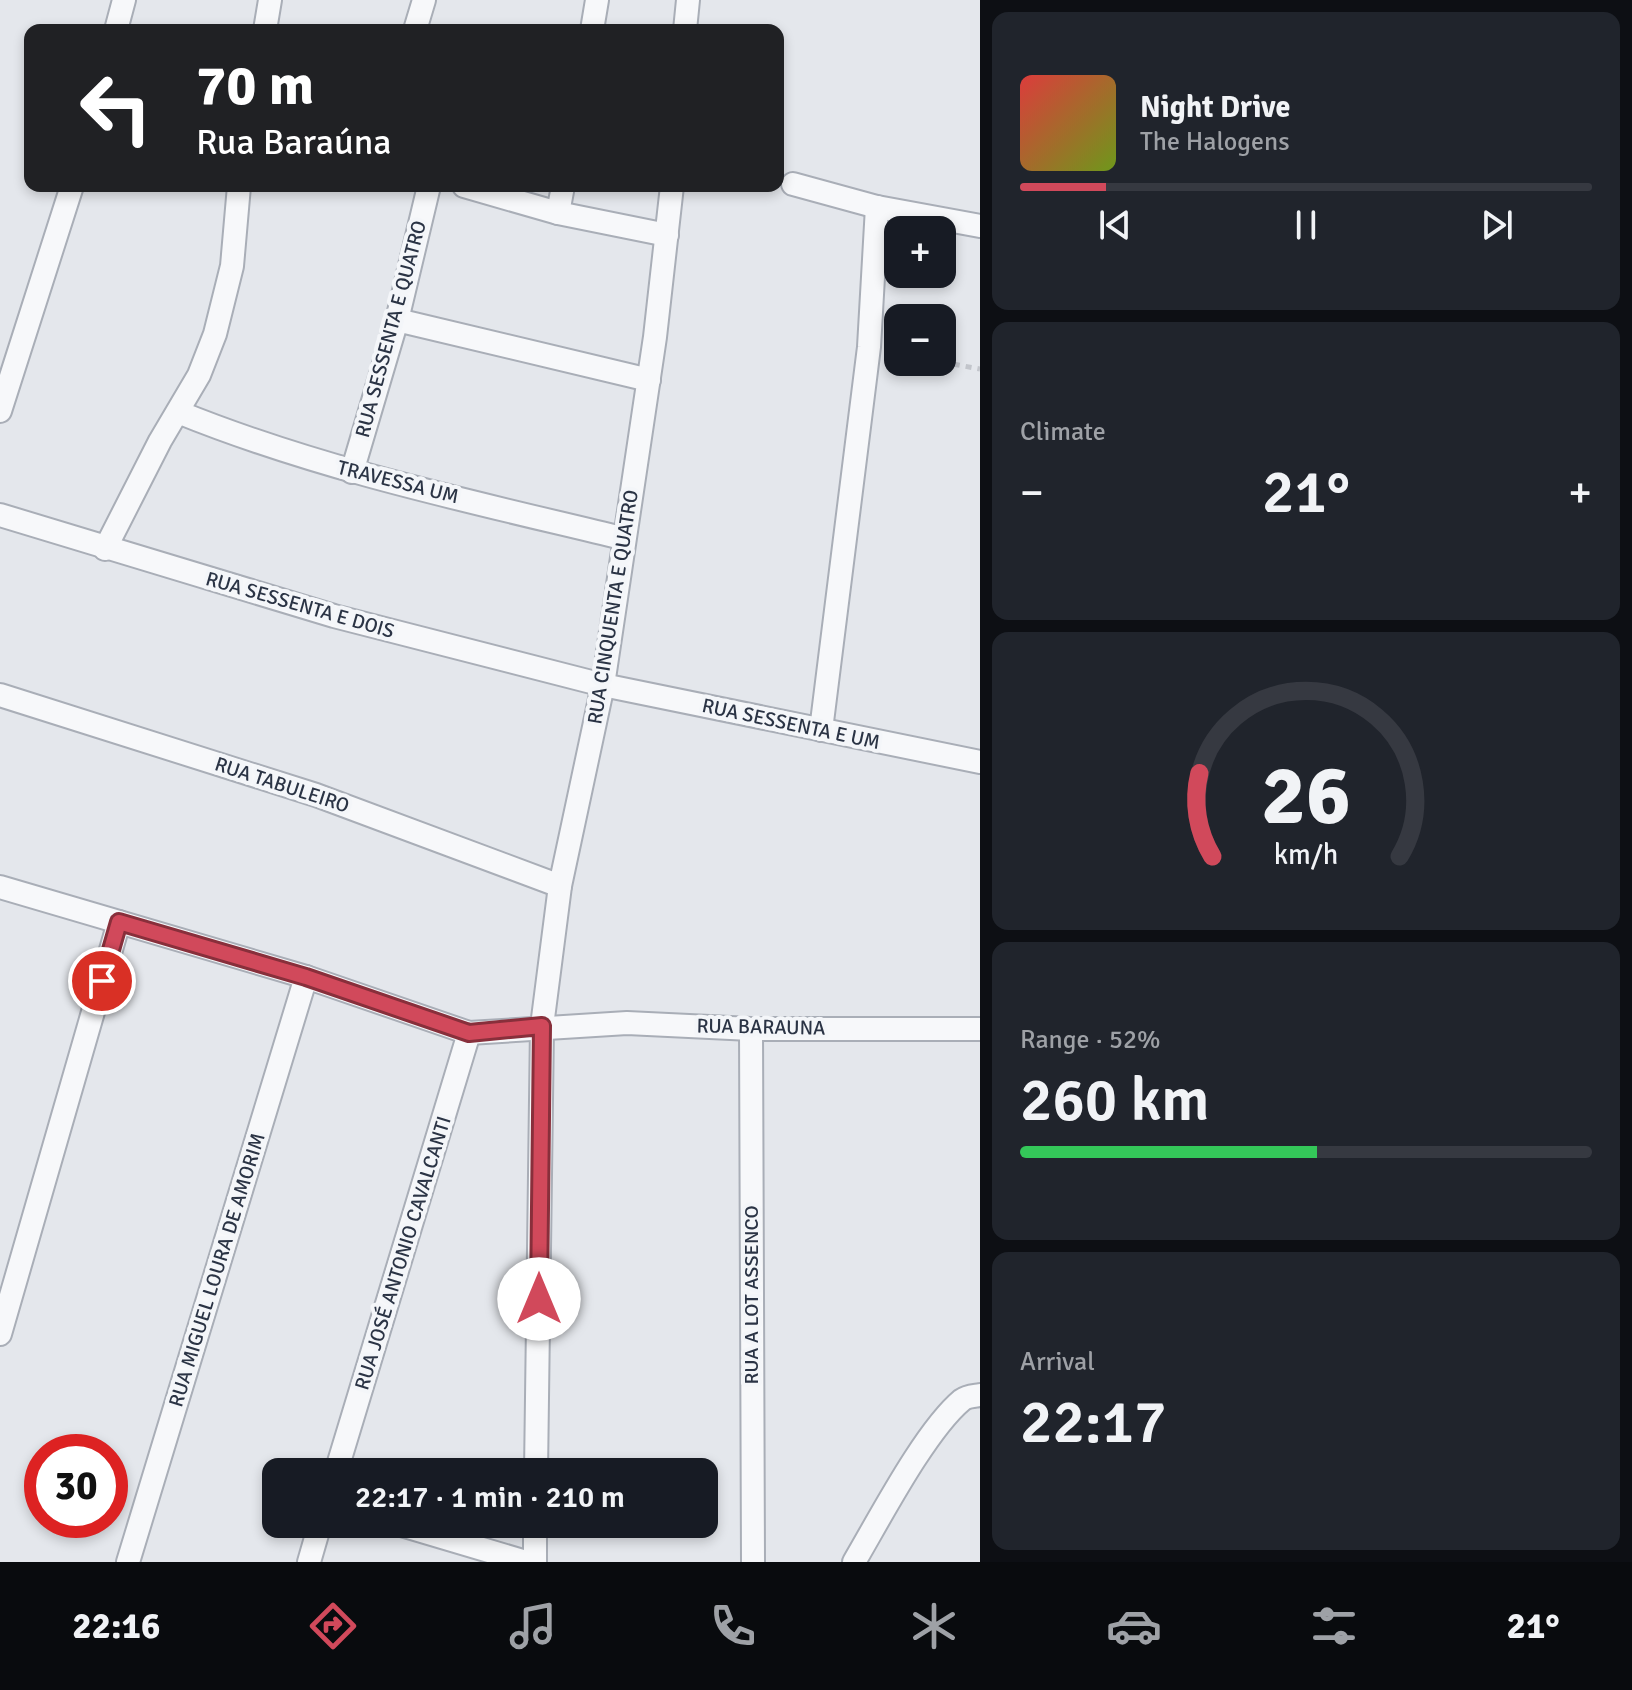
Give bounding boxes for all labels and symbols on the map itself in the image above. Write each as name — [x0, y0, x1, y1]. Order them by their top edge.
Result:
street label: RUA SESSENTA E QUATRO — [350, 218, 432, 440]
street label: TRAVESSA UM — [335, 455, 461, 509]
street label: RUA CINQUENTA E QUATRO — [582, 488, 644, 726]
street label: RUA SESSENTA E DOIS — [203, 566, 397, 644]
street label: RUA SESSENTA E UM — [700, 693, 882, 755]
street label: RUA TABULEIRO — [212, 751, 352, 819]
pin — [68, 947, 136, 1015]
street label: RUA BARAUNA — [696, 1013, 826, 1041]
street label: RUA JOSÉ ANTONIO CAVALCANTI — [349, 1113, 457, 1393]
street label: RUA MIGUEL LOURA DE AMORIM — [163, 1130, 271, 1410]
street label: RUA A LOT ASSENCO — [739, 1205, 764, 1385]
position arrow — [497, 1257, 581, 1341]
speed limit sign: 30 — [24, 1434, 128, 1538]

